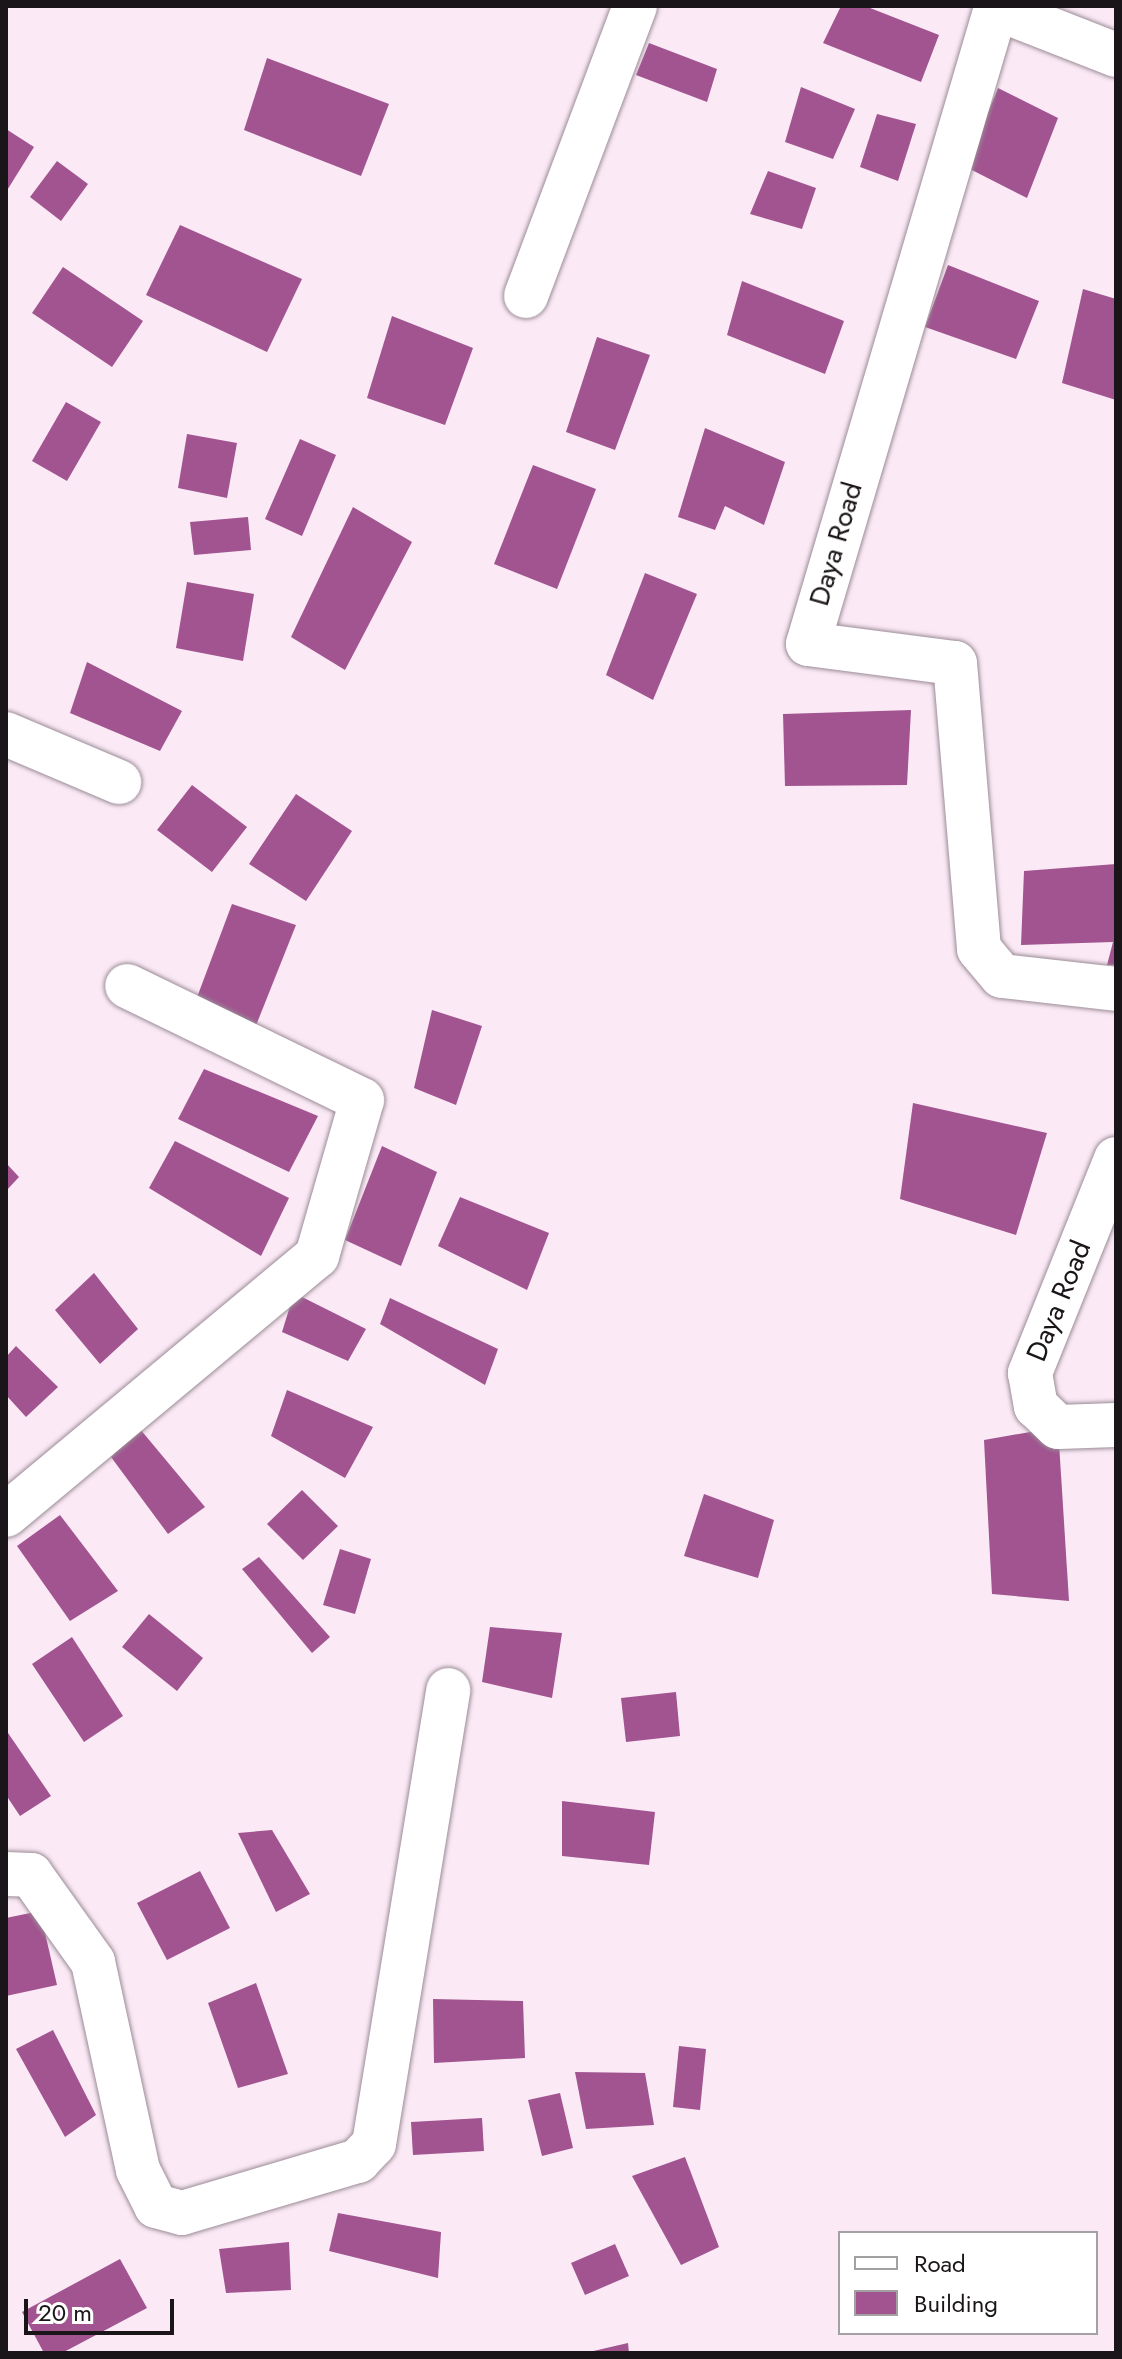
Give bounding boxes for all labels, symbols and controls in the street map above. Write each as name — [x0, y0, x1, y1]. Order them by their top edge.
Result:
street label: Daya Road — [802, 478, 870, 610]
street label: Daya Road — [1020, 1236, 1098, 1366]
legend — [838, 2231, 1098, 2335]
text: Road — [914, 2246, 966, 2281]
scale bar — [28, 2283, 178, 2333]
text: Building — [914, 2286, 998, 2321]
text: 20 m — [38, 2295, 92, 2330]

